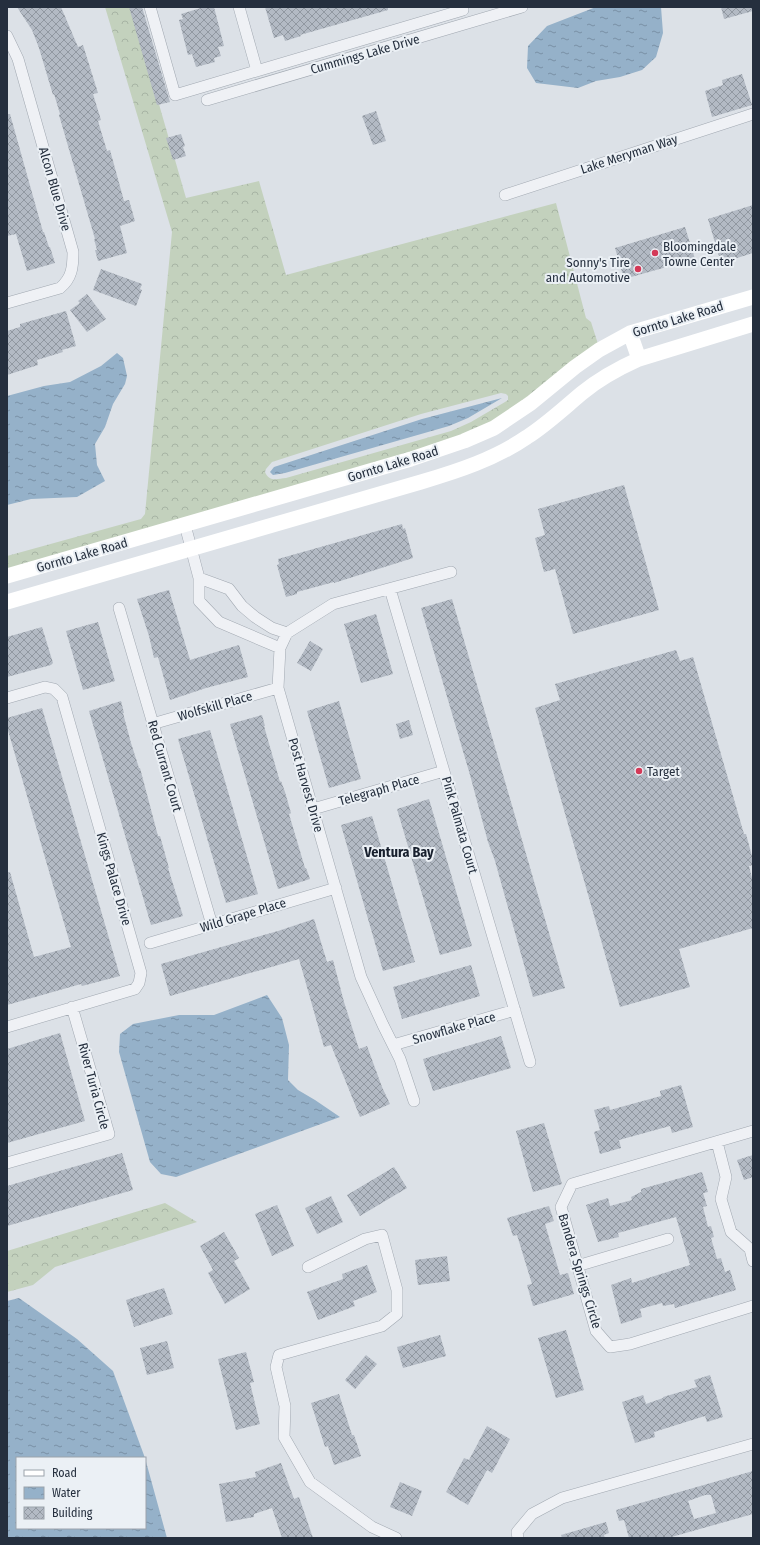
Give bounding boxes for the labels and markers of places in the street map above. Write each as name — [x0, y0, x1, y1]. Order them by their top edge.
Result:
place label: Bloomingdale Towne Center — [663, 239, 736, 269]
marker: Bloomingdale Towne Center — [650, 248, 660, 258]
place label: Sonny's Tire and Automotive — [546, 255, 630, 285]
marker: Sonny's Tire and Automotive — [633, 264, 643, 274]
place label: Target — [647, 764, 680, 779]
marker: Target — [634, 766, 644, 776]

